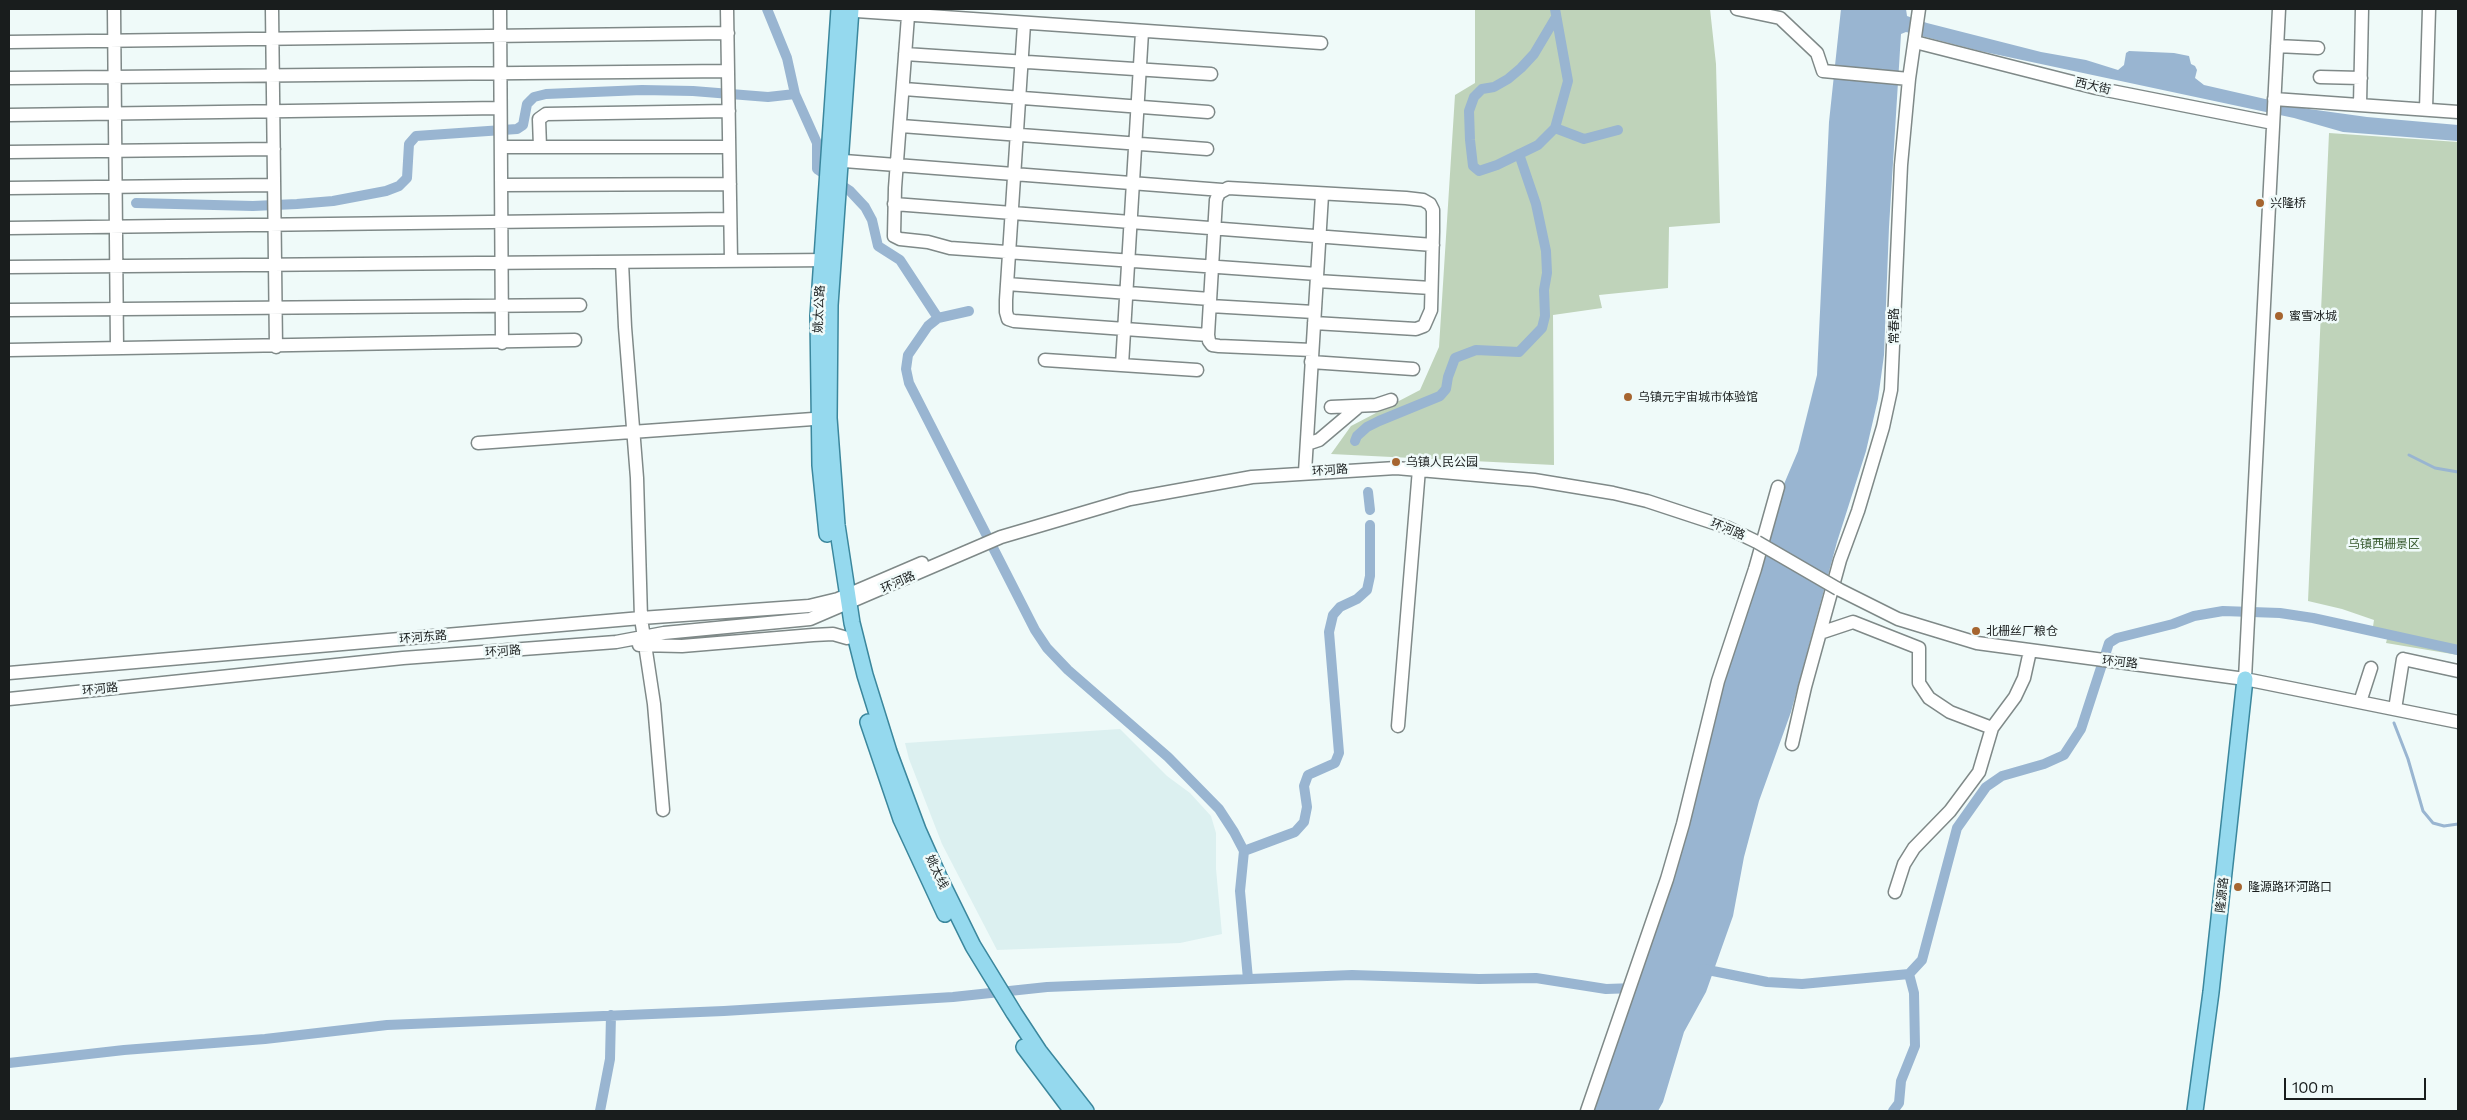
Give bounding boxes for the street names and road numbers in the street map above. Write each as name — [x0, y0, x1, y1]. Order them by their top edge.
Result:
street label: 西大街 — [2074, 75, 2112, 97]
street label: 姚太公路 — [811, 285, 827, 333]
street label: 常春路 — [1887, 308, 1901, 344]
street label: 环河路 — [1312, 462, 1348, 478]
street label: 环河路 — [1709, 515, 1747, 543]
street label: 环河路 — [879, 568, 917, 596]
street label: 环河东路 — [398, 628, 448, 646]
street label: 环河路 — [485, 643, 521, 659]
street label: 环河路 — [2101, 653, 2139, 671]
street label: 环河路 — [81, 680, 119, 698]
street label: 姚太线 — [923, 853, 951, 891]
street label: 隆源路 — [2213, 876, 2231, 914]

